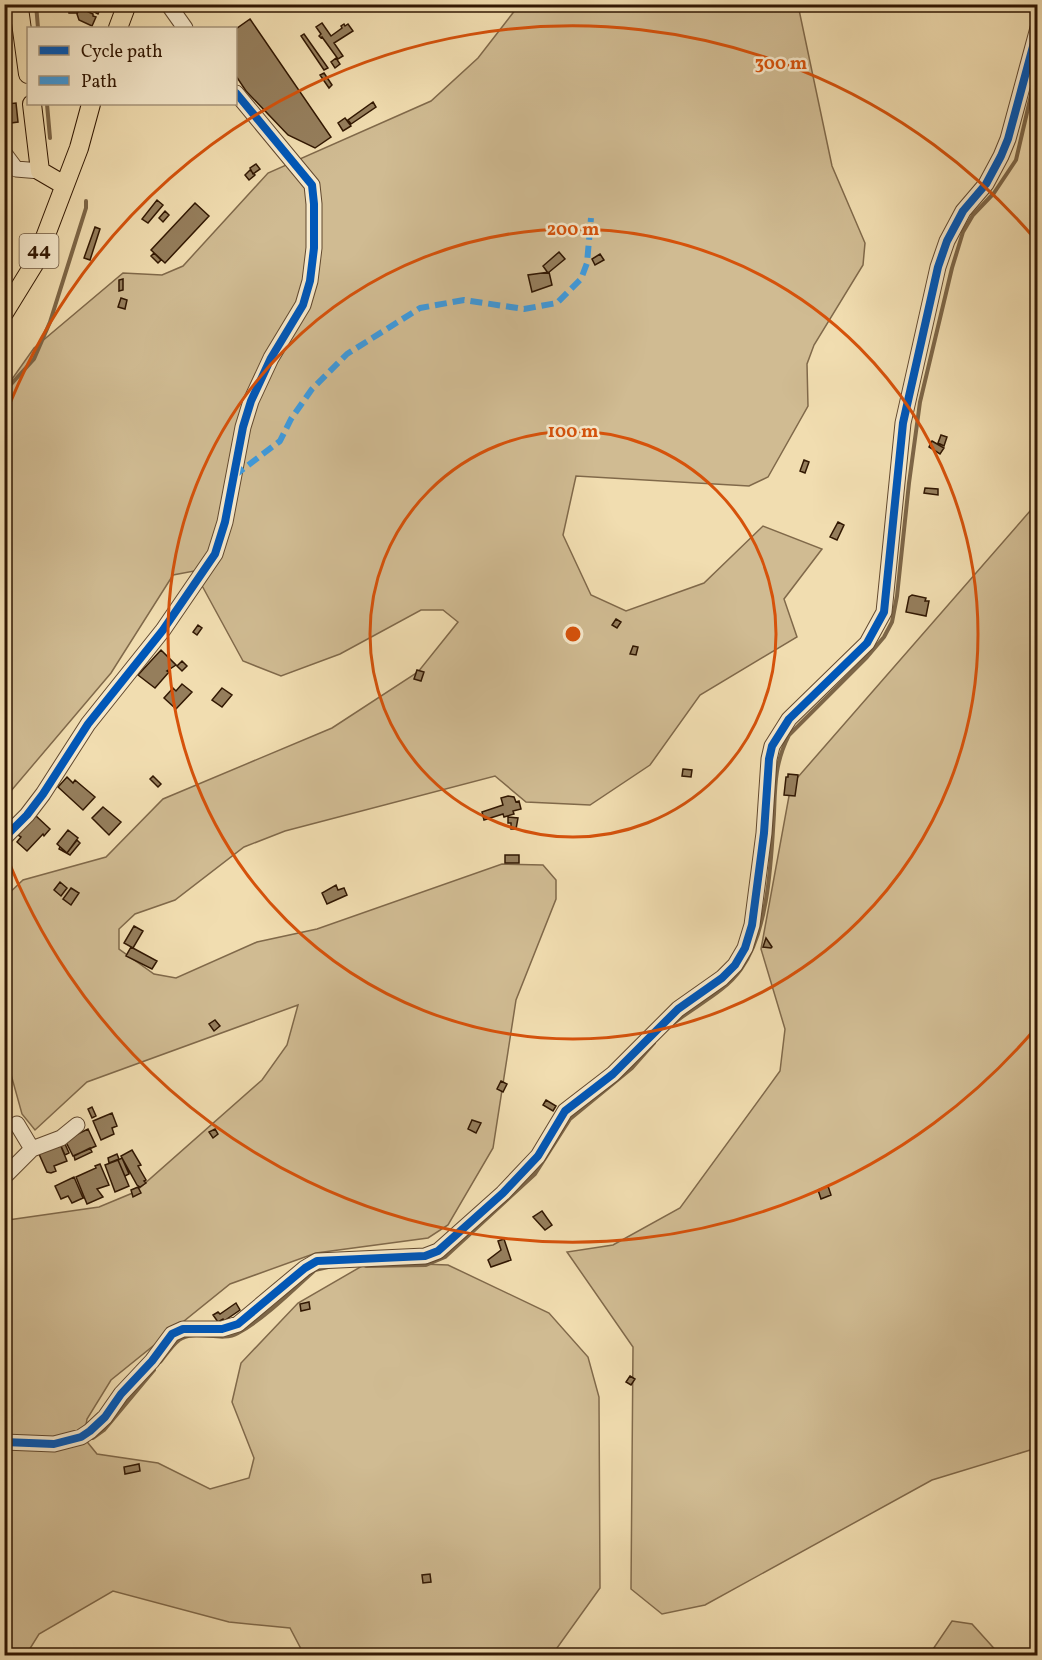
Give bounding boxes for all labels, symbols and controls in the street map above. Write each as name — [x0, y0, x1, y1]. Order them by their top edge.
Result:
legend — [27, 27, 237, 105]
text: Cycle path — [81, 40, 163, 65]
text: 300 m — [755, 52, 807, 77]
text: Path — [81, 70, 117, 95]
text: 200 m — [547, 218, 599, 243]
road number: 44 — [20, 234, 58, 268]
text: 100 m — [548, 420, 598, 445]
centre of rings — [563, 624, 583, 644]

